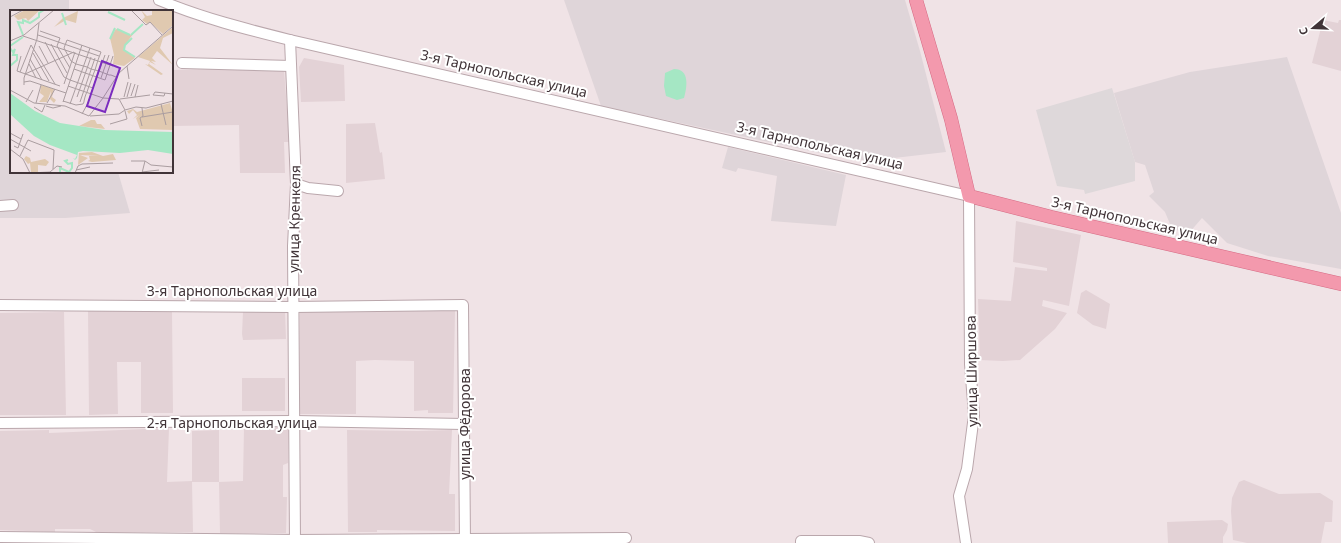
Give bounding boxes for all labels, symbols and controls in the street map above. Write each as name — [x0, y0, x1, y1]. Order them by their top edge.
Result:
north arrow — [1293, 8, 1333, 48]
inset map — [10, 10, 173, 173]
text: С — [1295, 26, 1311, 37]
street label: 3-я Тарнопольская улица — [419, 45, 589, 101]
street label: 3-я Тарнопольская улица — [735, 117, 905, 173]
street label: улица Кренкеля — [284, 165, 304, 273]
street label: 3-я Тарнопольская улица — [1050, 192, 1220, 248]
street label: 3-я Тарнопольская улица — [147, 281, 317, 300]
street label: улица Ширшова — [961, 315, 981, 427]
street label: улица Фёдорова — [455, 368, 474, 480]
street label: 2-я Тарнопольская улица — [147, 413, 317, 432]

